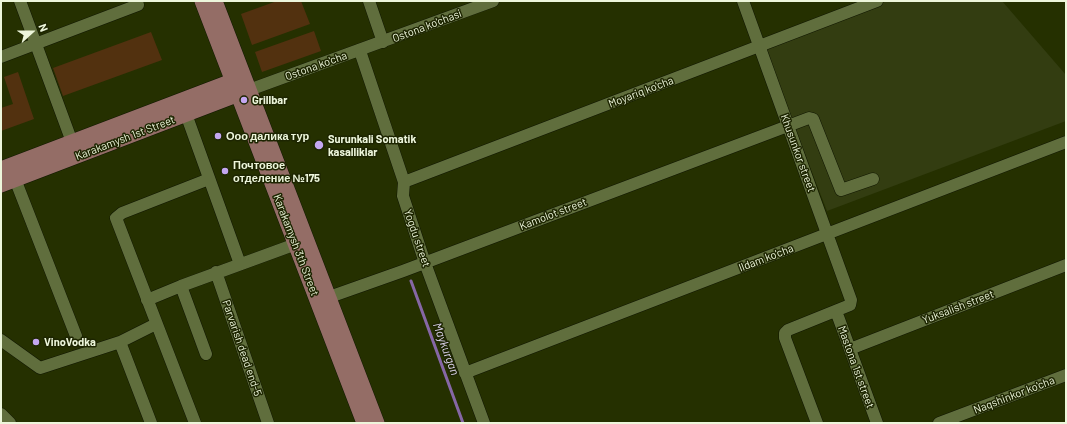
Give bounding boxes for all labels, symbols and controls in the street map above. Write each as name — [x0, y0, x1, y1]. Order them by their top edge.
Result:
street label: Ostona ko'chasi — [390, 7, 464, 45]
north arrow — [12, 12, 52, 52]
text: N — [36, 22, 51, 33]
street label: Ostona ko'cha — [283, 49, 349, 83]
street label: Moyariq ko'cha — [607, 74, 675, 110]
place label: Grillbar — [252, 93, 287, 107]
marker: Grillbar — [239, 95, 249, 105]
street label: Khusunkor street — [778, 112, 818, 194]
street label: Karakamysh 1st Street — [73, 113, 177, 163]
place label: Ооо далика тур — [226, 129, 309, 143]
marker: Ооо далика тур — [213, 131, 223, 141]
place label: Surunkali Somatik kasalliklar — [328, 132, 416, 158]
marker: Surunkali Somatik kasalliklar — [313, 139, 325, 151]
place label: Почтовое отделение №175 — [233, 158, 320, 184]
marker: Почтовое отделение №175 — [220, 166, 230, 176]
street label: Karakamysh 3th Street — [270, 192, 322, 298]
street label: Kamolot street — [518, 195, 588, 233]
street label: Yogdu street — [401, 207, 433, 269]
street label: Ildam ko'cha — [737, 242, 795, 274]
street label: Yuksalish street — [920, 287, 996, 327]
street label: Parvarish dead end-5 — [219, 298, 265, 398]
water label: Maykurgan — [430, 321, 462, 377]
street label: Mastona 1st street — [835, 324, 877, 410]
place label: VinoVodka — [44, 335, 96, 349]
marker: VinoVodka — [31, 337, 41, 347]
street label: Naqshinkor ko'cha — [972, 373, 1056, 417]

